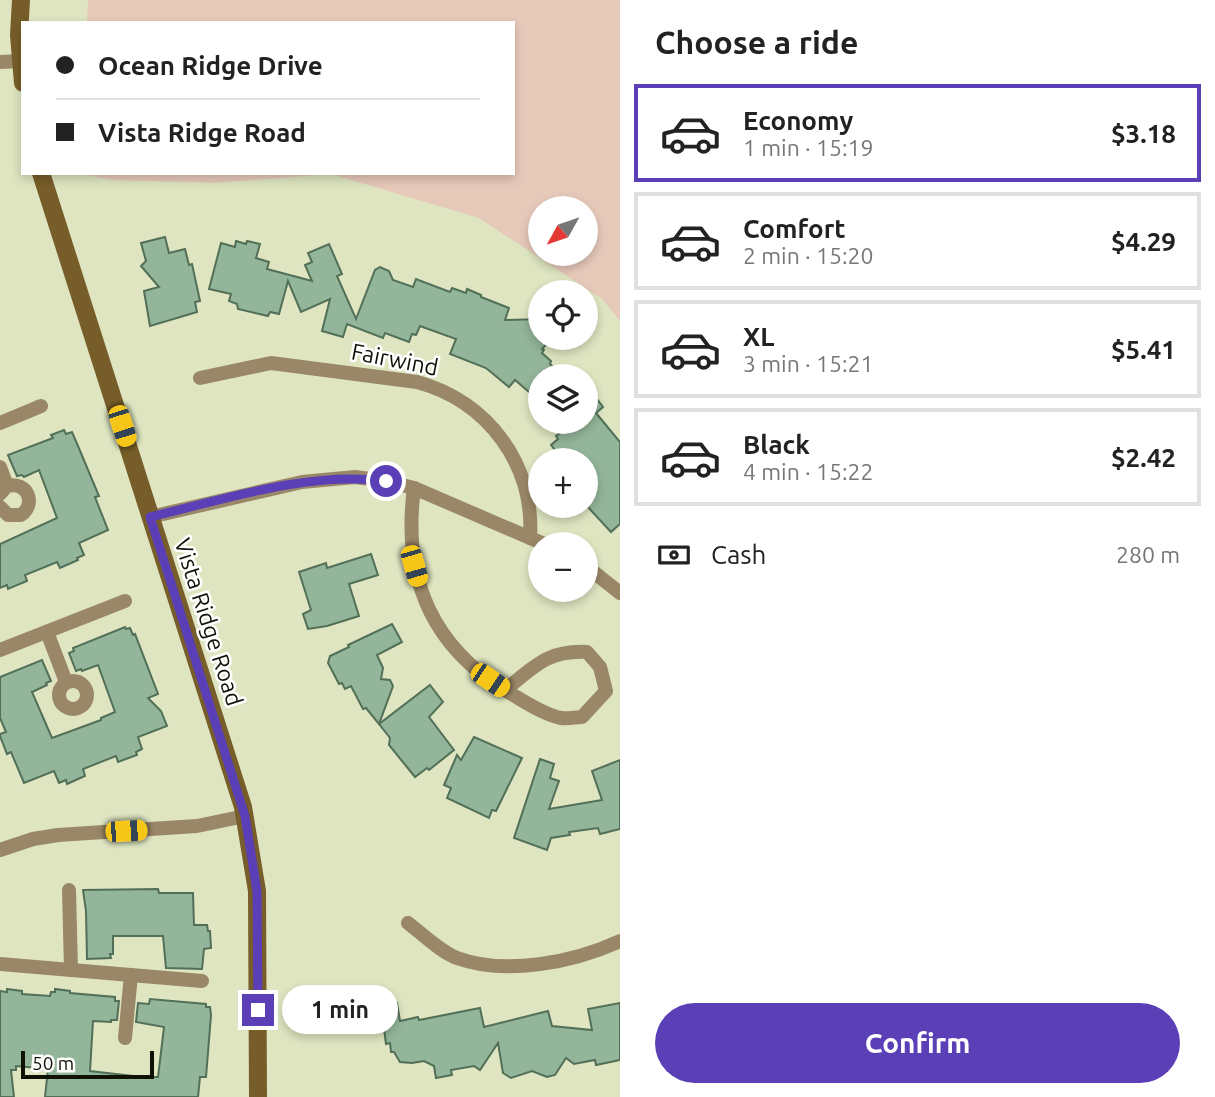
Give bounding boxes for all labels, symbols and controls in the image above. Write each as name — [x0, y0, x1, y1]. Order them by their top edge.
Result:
text: Choose a ride — [655, 24, 858, 60]
text: Ocean Ridge Drive — [98, 51, 323, 80]
icon: car — [659, 102, 722, 165]
text: Economy — [743, 106, 853, 135]
text: Vista Ridge Road — [98, 118, 306, 147]
text: $3.18 — [1111, 119, 1176, 148]
text: 1 min · 15:19 — [743, 135, 874, 160]
north arrow — [528, 196, 598, 266]
map controls — [528, 196, 598, 602]
icon: car — [659, 210, 722, 273]
text: Comfort — [743, 214, 846, 243]
text: $4.29 — [1111, 227, 1176, 256]
text: 2 min · 15:20 — [743, 243, 874, 268]
button: locate — [528, 280, 598, 350]
icon: car — [659, 318, 722, 381]
text: XL — [743, 322, 774, 351]
text: $5.41 — [1111, 335, 1176, 364]
street label: Fairwind — [349, 338, 441, 380]
text: 3 min · 15:21 — [743, 351, 874, 376]
button: layers — [528, 364, 598, 434]
car — [106, 403, 139, 449]
icon: car — [659, 426, 722, 489]
text: Black — [743, 430, 810, 459]
text: $2.42 — [1111, 443, 1176, 472]
button: + — [528, 448, 598, 518]
text: 4 min · 15:22 — [743, 459, 874, 484]
route start — [370, 465, 402, 497]
button: − — [528, 532, 598, 602]
street label: Vista Ridge Road — [170, 535, 248, 709]
icon: cash — [655, 536, 693, 574]
text: Cash — [711, 540, 766, 569]
text: 280 m — [1116, 542, 1180, 567]
car — [399, 543, 430, 589]
car — [467, 660, 514, 700]
car — [105, 819, 148, 843]
callout: 1 min — [282, 986, 398, 1034]
route end — [242, 994, 274, 1026]
text: 1 min — [311, 997, 369, 1022]
button: Confirm — [655, 1003, 1180, 1083]
scale bar — [21, 1048, 154, 1080]
text: 50 m — [32, 1052, 74, 1074]

